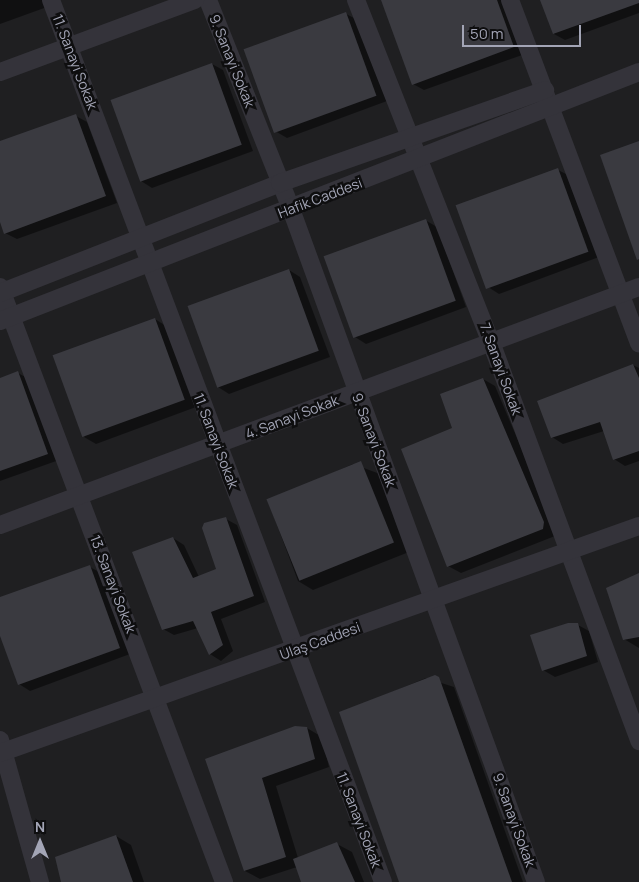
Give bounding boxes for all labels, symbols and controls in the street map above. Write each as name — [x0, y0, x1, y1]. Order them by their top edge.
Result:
street label: 11. Sanayi Sokak — [49, 12, 101, 112]
street label: 9. Sanayi Sokak — [206, 12, 258, 110]
scale bar — [464, 15, 583, 47]
text: 50 m — [470, 23, 504, 44]
street label: Hafik Caddesi — [276, 174, 364, 222]
street label: 7. Sanayi Sokak — [477, 321, 525, 417]
street label: 11. Sanayi Sokak — [190, 391, 242, 491]
street label: 9. Sanayi Sokak — [348, 391, 400, 489]
street label: 4. Sanayi Sokak — [243, 392, 341, 442]
street label: 13. Sanayi Sokak — [87, 533, 139, 635]
street label: Ulaş Caddesi — [278, 619, 362, 663]
street label: 11. Sanayi Sokak — [333, 770, 385, 870]
street label: 9. Sanayi Sokak — [489, 771, 539, 869]
north arrow — [15, 817, 65, 867]
text: N — [35, 817, 45, 836]

